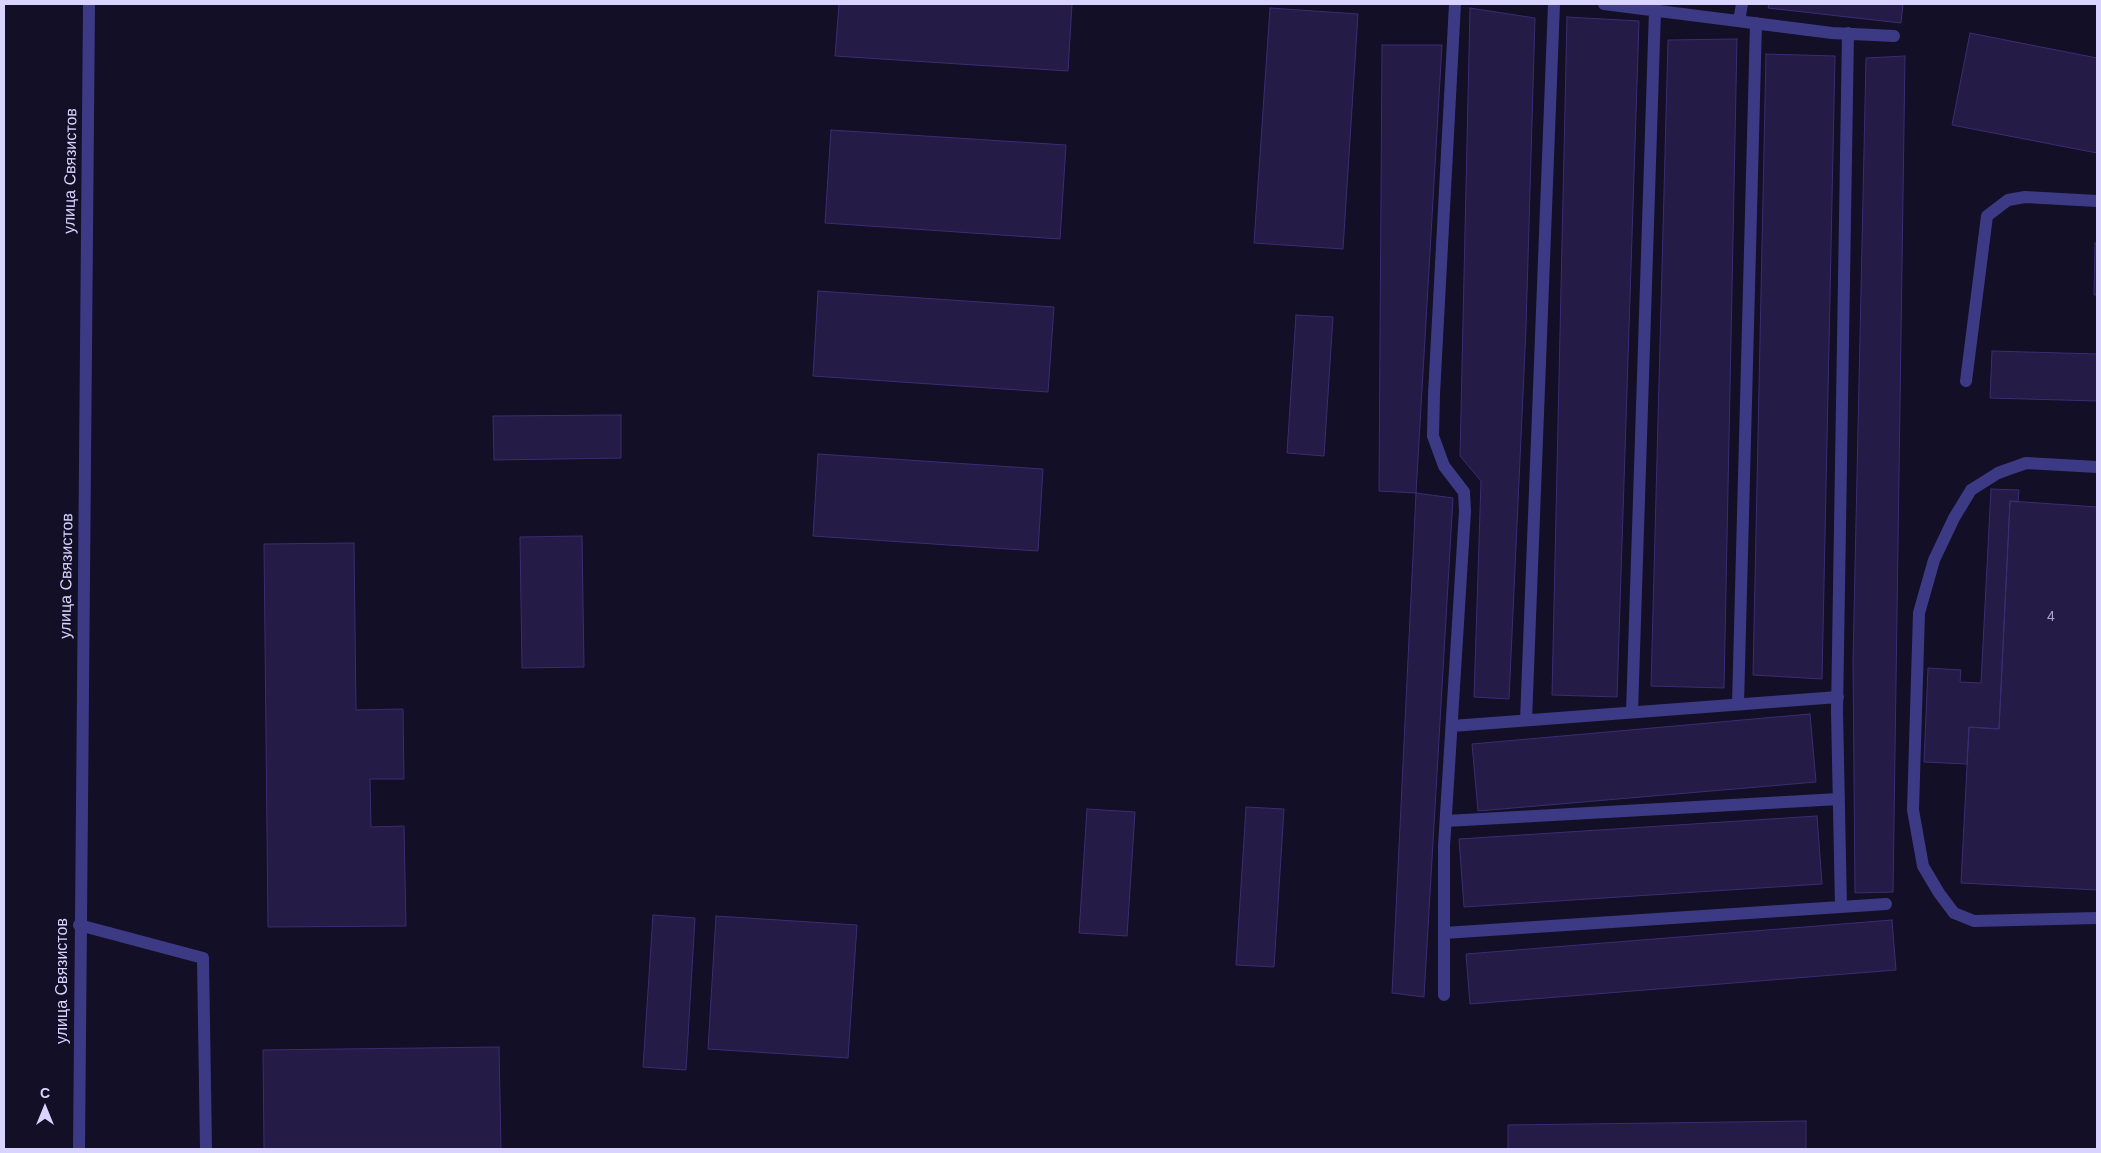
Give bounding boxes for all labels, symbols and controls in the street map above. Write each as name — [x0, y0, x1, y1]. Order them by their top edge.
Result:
street label: улица Связистов — [60, 108, 82, 234]
street label: улица Связистов — [56, 513, 78, 639]
house number: 4 — [2047, 609, 2055, 625]
street label: улица Связистов — [53, 918, 73, 1044]
north arrow — [20, 1083, 70, 1133]
text: С — [40, 1085, 50, 1101]

